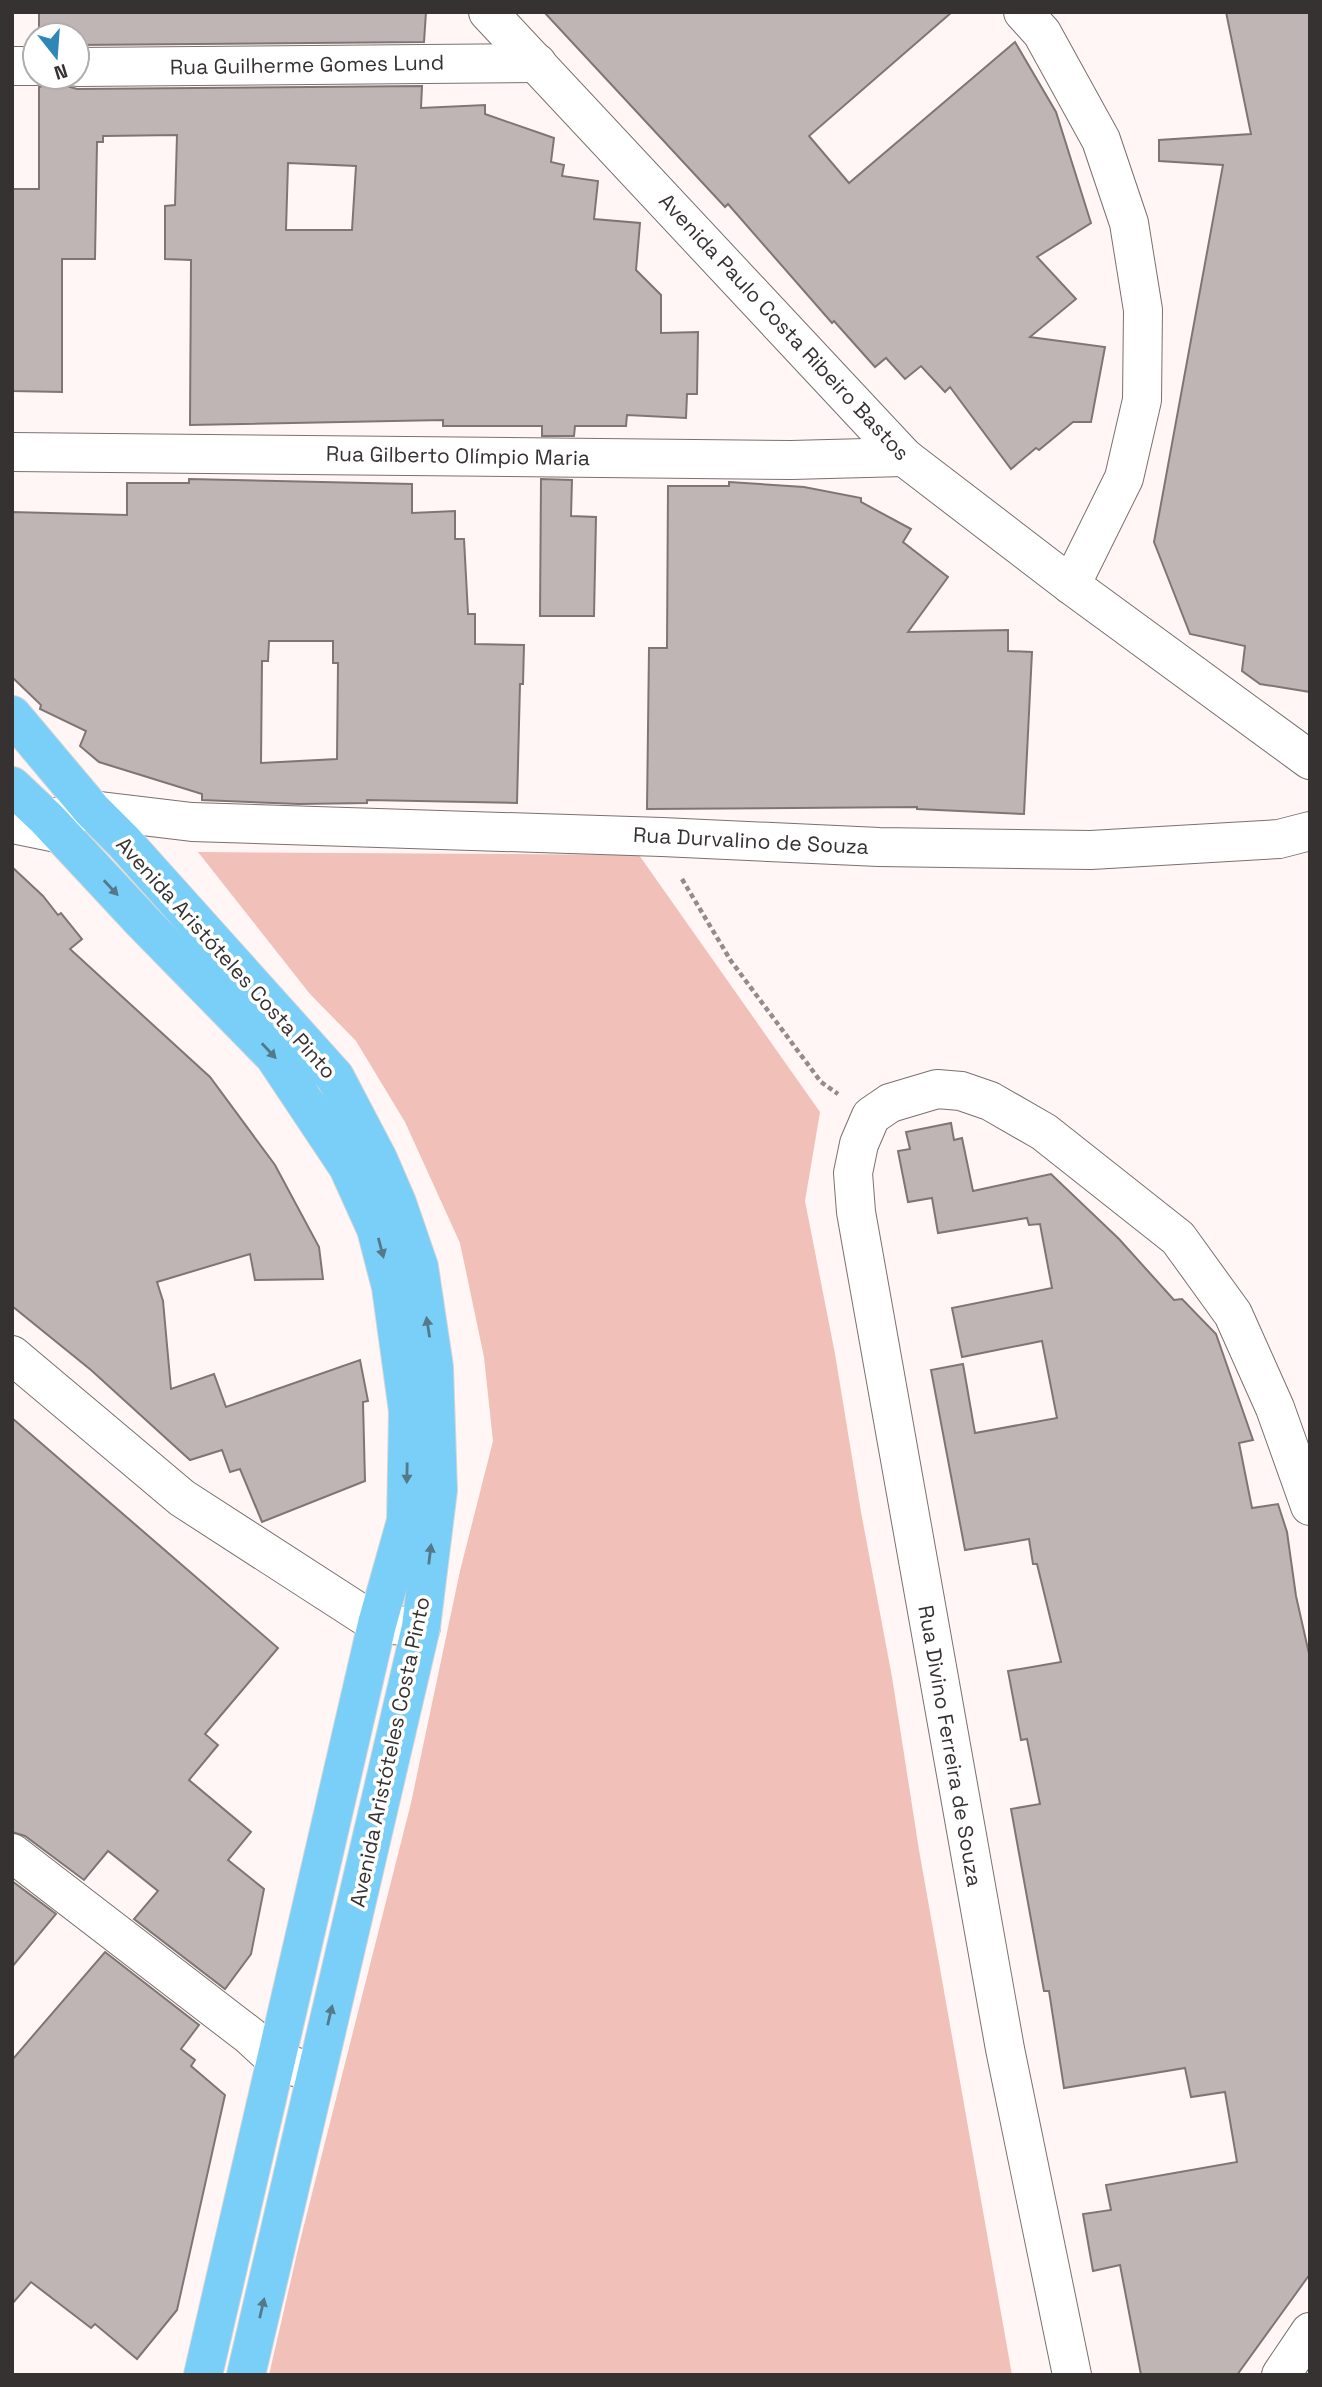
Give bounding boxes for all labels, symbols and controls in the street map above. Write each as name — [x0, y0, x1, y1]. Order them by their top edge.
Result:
north arrow — [21, 21, 91, 91]
street label: Rua Guilherme Gomes Lund — [170, 49, 444, 80]
text: N — [51, 58, 71, 86]
street label: Avenida Paulo Costa Ribeiro Bastos — [653, 187, 915, 466]
street label: Rua Gilberto Olímpio Maria — [326, 440, 590, 471]
street label: Rua Durvalino de Souza — [633, 821, 870, 860]
street label: Avenida Aristóteles Costa Pinto — [110, 831, 342, 1084]
one-way arrow — [103, 879, 119, 897]
one-way arrow — [261, 1042, 277, 1060]
one-way arrow — [376, 1237, 387, 1259]
one-way arrow — [422, 1316, 433, 1338]
one-way arrow — [401, 1462, 412, 1484]
one-way arrow — [425, 1543, 436, 1565]
street label: Avenida Aristóteles Costa Pinto — [343, 1594, 436, 1910]
street label: Rua Divino Ferreira de Souza — [912, 1603, 989, 1889]
one-way arrow — [325, 2004, 336, 2026]
one-way arrow — [257, 2297, 268, 2319]

